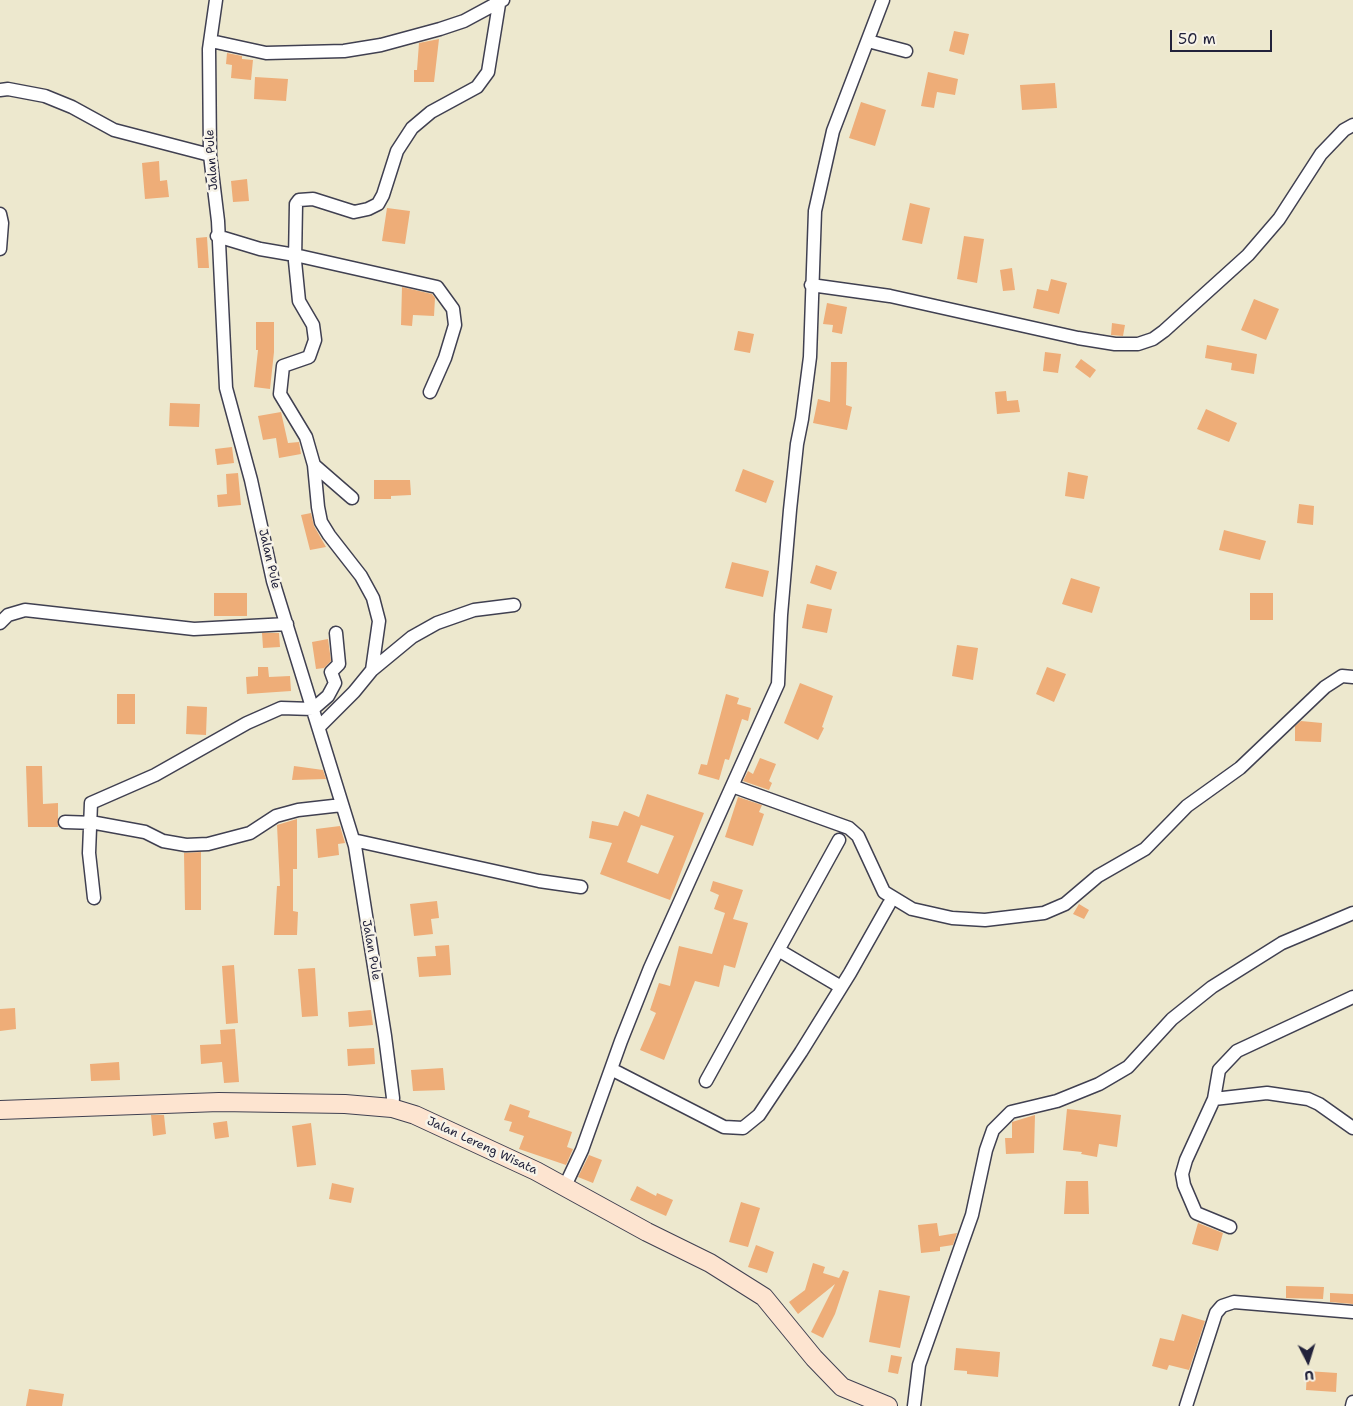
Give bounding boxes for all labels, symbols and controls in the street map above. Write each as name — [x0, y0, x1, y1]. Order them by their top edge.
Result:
scale bar — [1173, 20, 1276, 52]
text: 50 m — [1178, 29, 1216, 49]
street label: Jalan Pule — [203, 129, 221, 191]
street label: Jalan Pule — [255, 528, 283, 590]
street label: Jalan Pule — [359, 919, 383, 981]
street label: Jalan Lereng Wisata — [424, 1114, 540, 1178]
north arrow — [1283, 1336, 1333, 1386]
text: U — [1304, 1367, 1315, 1385]

